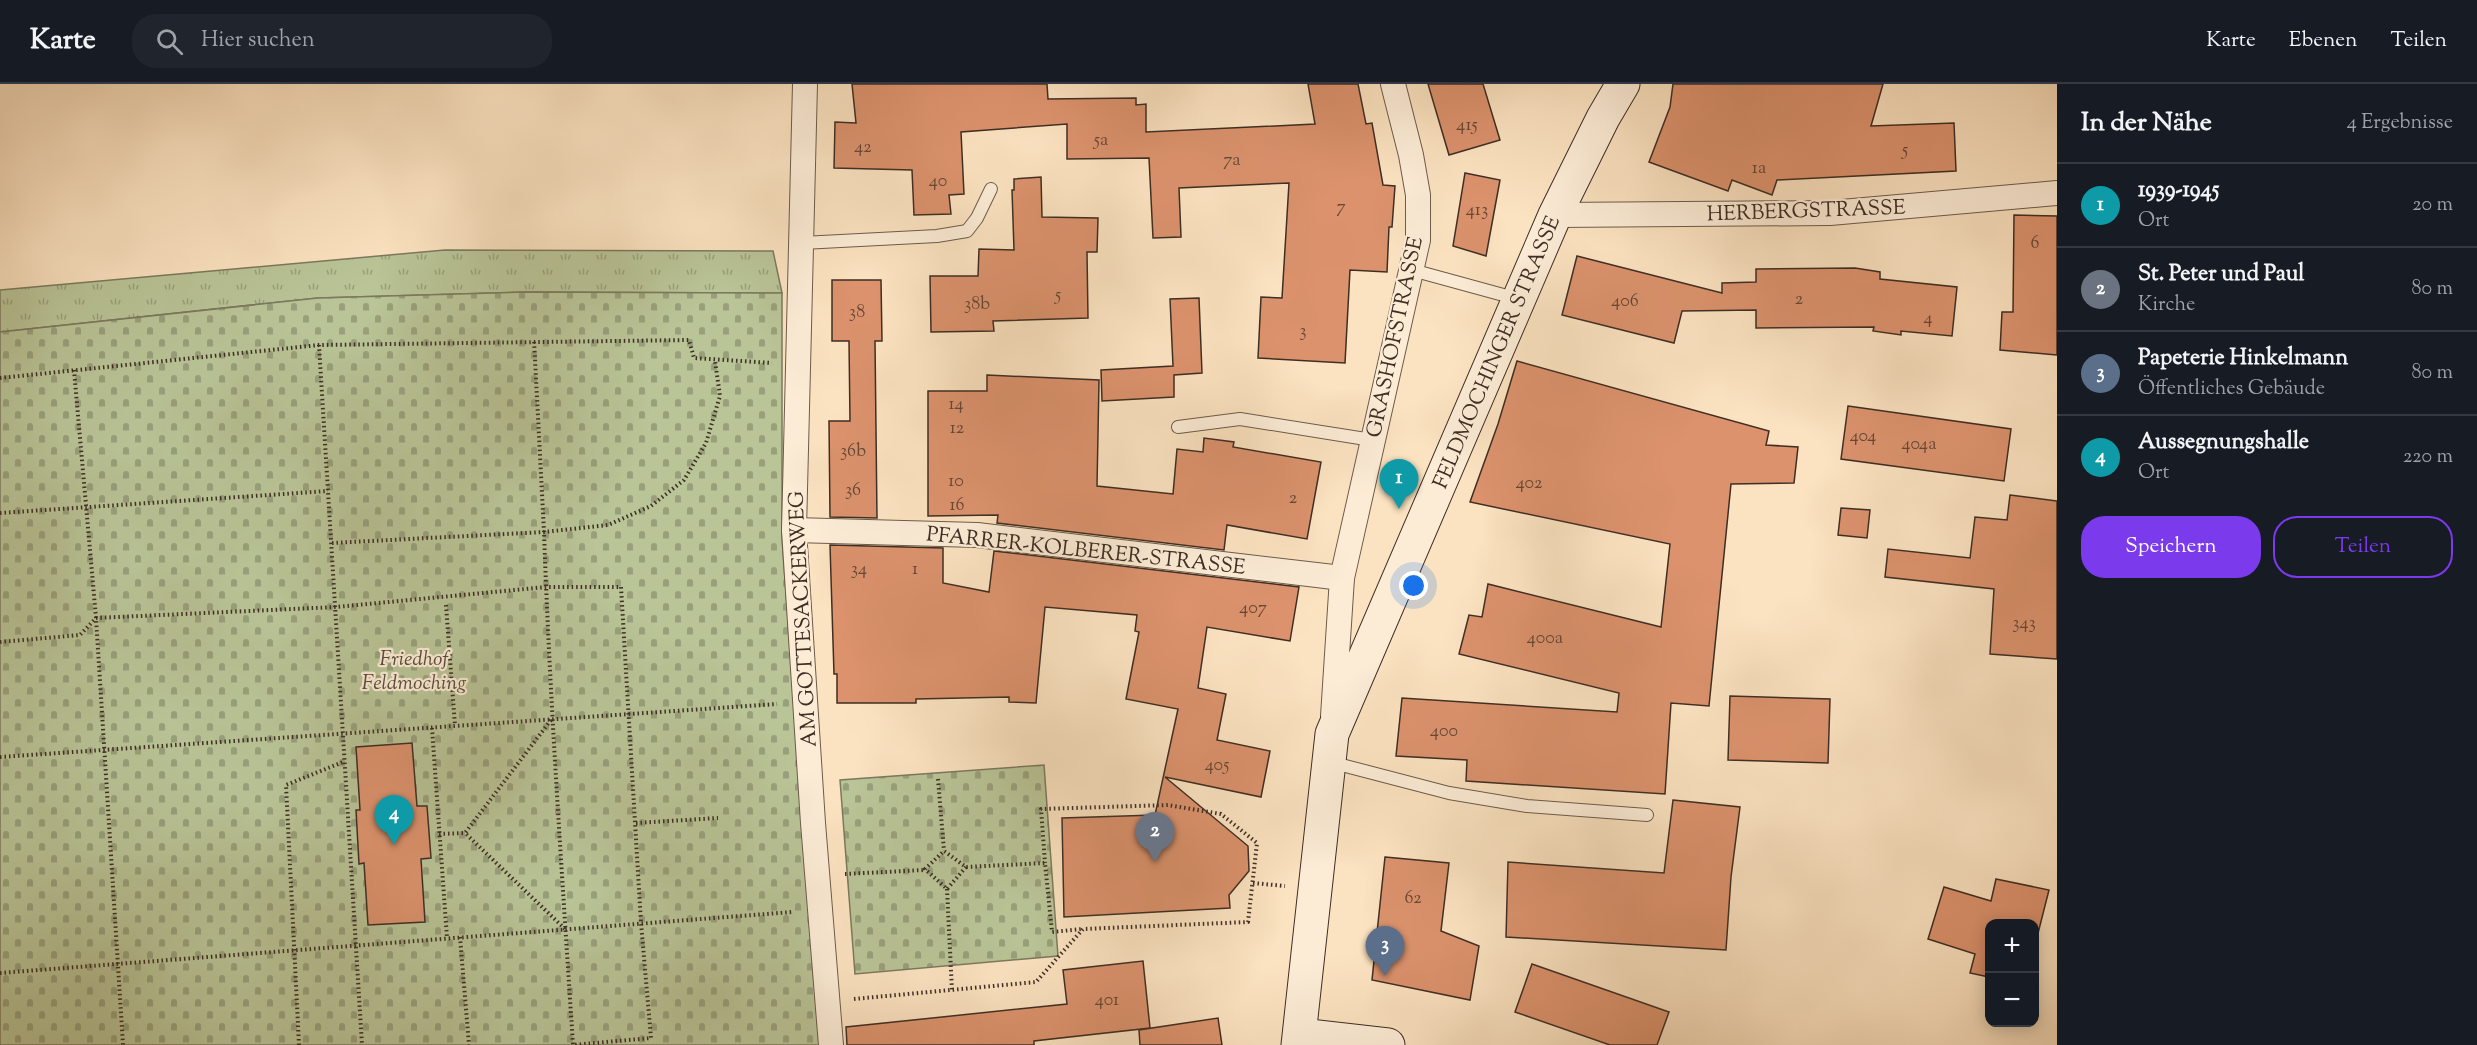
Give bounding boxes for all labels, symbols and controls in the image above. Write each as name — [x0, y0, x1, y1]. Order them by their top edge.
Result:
search box — [132, 14, 552, 68]
text: Karte — [30, 21, 96, 61]
icon: search — [153, 25, 186, 58]
text: Hier suchen — [201, 25, 315, 57]
text: Karte — [2206, 26, 2256, 56]
text: Ebenen — [2289, 26, 2357, 56]
text: Teilen — [2390, 26, 2447, 56]
text: In der Nähe — [2081, 105, 2212, 142]
text: 4 Ergebnisse — [2347, 109, 2453, 138]
house number: 415 — [1456, 113, 1478, 139]
house number: 5a — [1093, 128, 1108, 154]
house number: 42 — [854, 135, 872, 161]
house number: 5 — [1901, 138, 1908, 164]
house number: 7a — [1223, 148, 1241, 174]
house number: 1a — [1752, 156, 1766, 182]
house number: 40 — [929, 169, 947, 195]
text: 1939-1945 — [2138, 175, 2219, 207]
text: 1 — [2097, 191, 2104, 220]
text: 20 m — [2412, 191, 2453, 220]
street label: HERBERGSTRASSE — [1706, 194, 1906, 230]
house number: 7 — [1336, 195, 1346, 221]
house number: 413 — [1466, 198, 1488, 224]
text: Ort — [2138, 207, 2169, 236]
street label: FELDMOCHINGER STRASSE — [1427, 211, 1569, 494]
house number: 6 — [2031, 231, 2040, 257]
street label: GRASHOFSTRASSE — [1360, 234, 1432, 441]
text: St. Peter und Paul — [2138, 259, 2305, 291]
text: 2 — [2096, 275, 2105, 304]
text: 80 m — [2412, 275, 2453, 304]
house number: 5 — [1054, 283, 1061, 309]
house number: 2 — [1795, 287, 1804, 313]
house number: 406 — [1611, 289, 1639, 315]
text: Kirche — [2138, 291, 2195, 320]
house number: 38b — [964, 292, 990, 318]
house number: 38 — [849, 300, 865, 326]
house number: 4 — [1923, 306, 1933, 332]
house number: 3 — [1299, 319, 1307, 345]
text: Papeterie Hinkelmann — [2138, 343, 2348, 375]
text: 3 — [2096, 359, 2105, 388]
text: 80 m — [2412, 359, 2453, 388]
text: Öffentliches Gebäude — [2138, 375, 2325, 404]
house number: 14 — [948, 392, 964, 418]
house number: 12 — [950, 416, 965, 442]
house number: 404 — [1850, 424, 1876, 450]
text: Aussegnungshalle — [2138, 427, 2309, 459]
house number: 404a — [1902, 432, 1936, 458]
house number: 36b — [840, 439, 866, 465]
text: 4 — [2095, 443, 2106, 472]
text: 220 m — [2403, 443, 2453, 472]
text: Ort — [2138, 459, 2169, 488]
pin: 1 — [1380, 460, 1418, 509]
house number: 10 — [948, 469, 964, 495]
house number: 402 — [1516, 471, 1543, 497]
house number: 36 — [845, 478, 861, 504]
house number: 2 — [1289, 486, 1298, 512]
street label: AM GOTTESACKERWEG — [782, 490, 826, 748]
house number: 16 — [949, 493, 965, 519]
button: Speichern — [2081, 516, 2261, 578]
button: Teilen — [2273, 516, 2453, 578]
street label: PFARRER-KOLBERER-STRASSE — [925, 520, 1247, 584]
house number: 34 — [851, 557, 867, 583]
house number: 1 — [912, 557, 918, 583]
your location — [1399, 571, 1428, 600]
house number: 407 — [1239, 596, 1267, 622]
house number: 343 — [2012, 611, 2036, 637]
house number: 400a — [1527, 626, 1563, 652]
park label: Friedhof Feldmoching — [361, 645, 467, 699]
house number: 400 — [1430, 719, 1458, 745]
house number: 405 — [1205, 753, 1229, 779]
pin: 4 — [374, 796, 414, 845]
pin: 2 — [1136, 812, 1174, 862]
house number: 62 — [1404, 886, 1422, 912]
map controls — [1985, 919, 2039, 1027]
button: + — [1985, 919, 2039, 973]
pin: 3 — [1366, 926, 1404, 976]
button: − — [1985, 973, 2039, 1027]
house number: 401 — [1095, 988, 1119, 1014]

